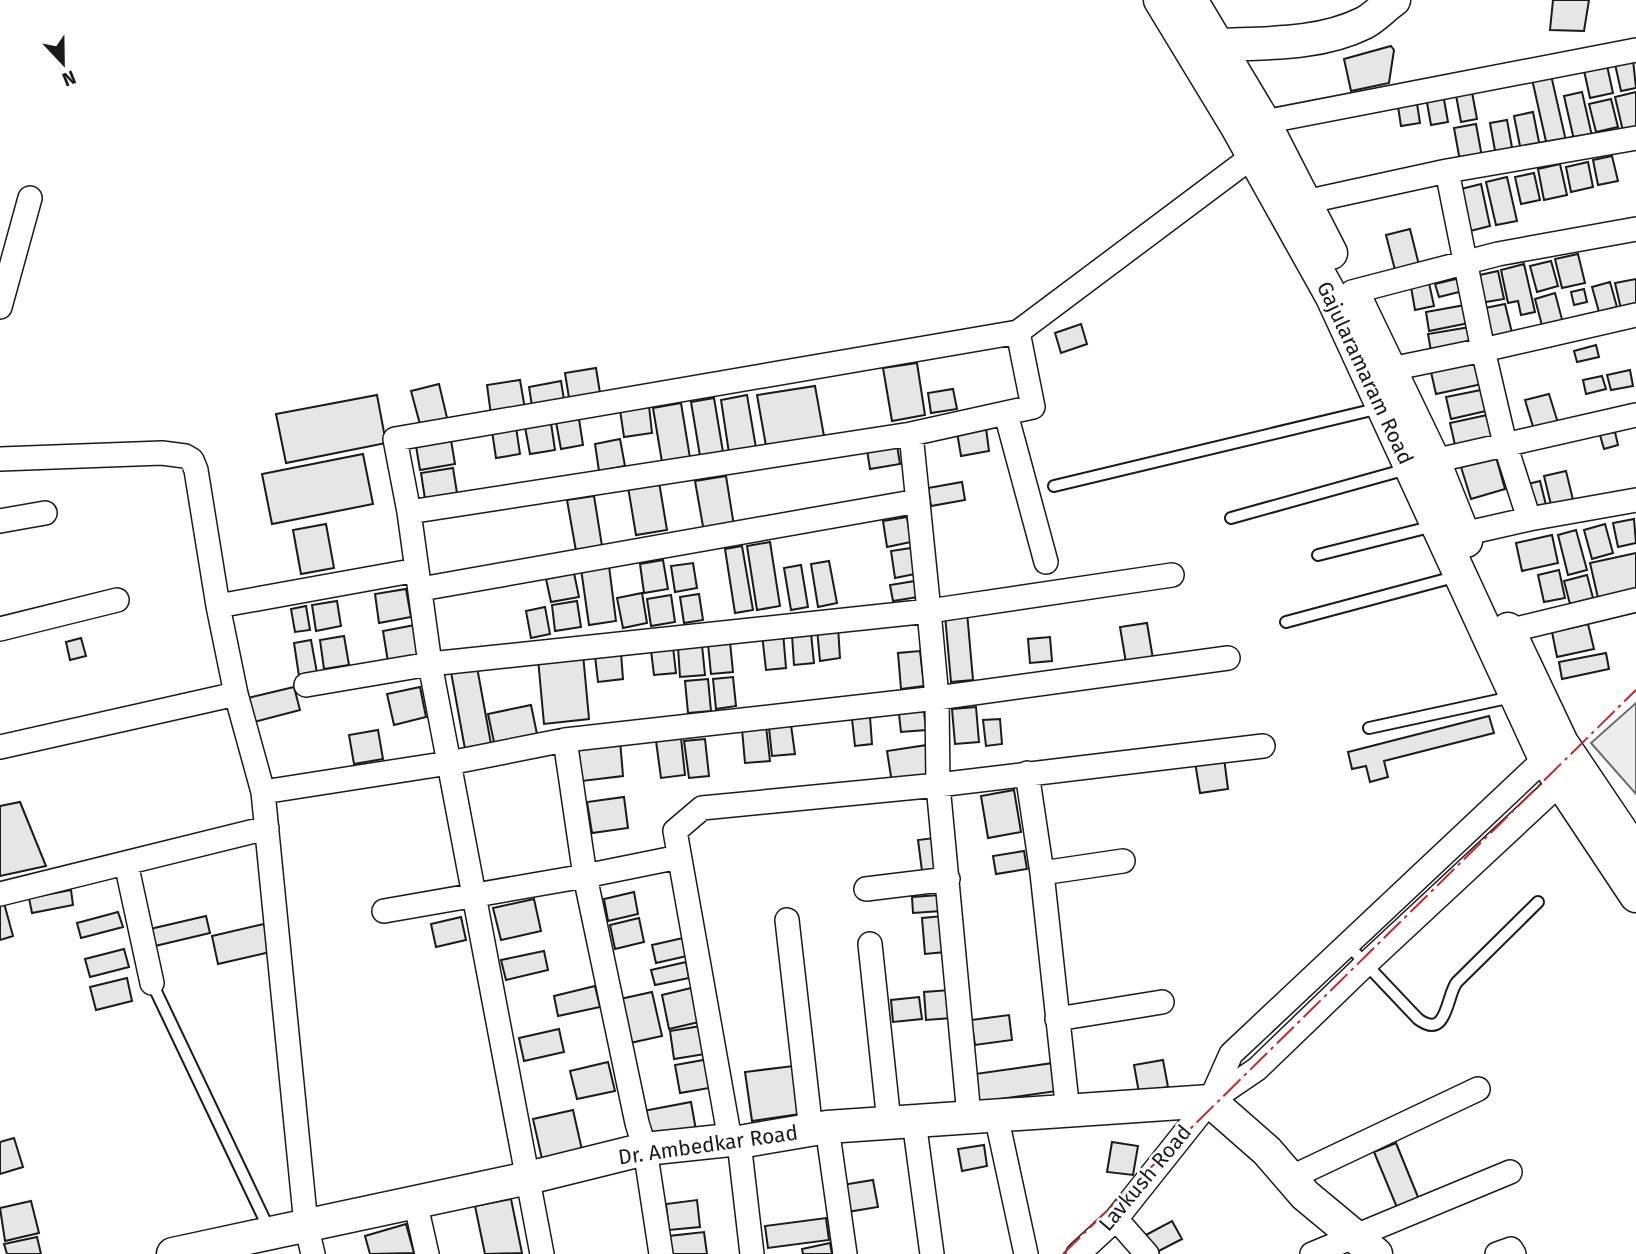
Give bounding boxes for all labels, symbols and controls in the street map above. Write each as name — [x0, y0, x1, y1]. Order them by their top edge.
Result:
north arrow — [28, 28, 98, 98]
text: N — [59, 65, 79, 91]
street label: Gajularamaram Road — [1311, 277, 1419, 469]
street label: Dr. Ambedkar Road — [617, 1120, 799, 1170]
street label: Lavkush Road — [1093, 1120, 1197, 1236]

